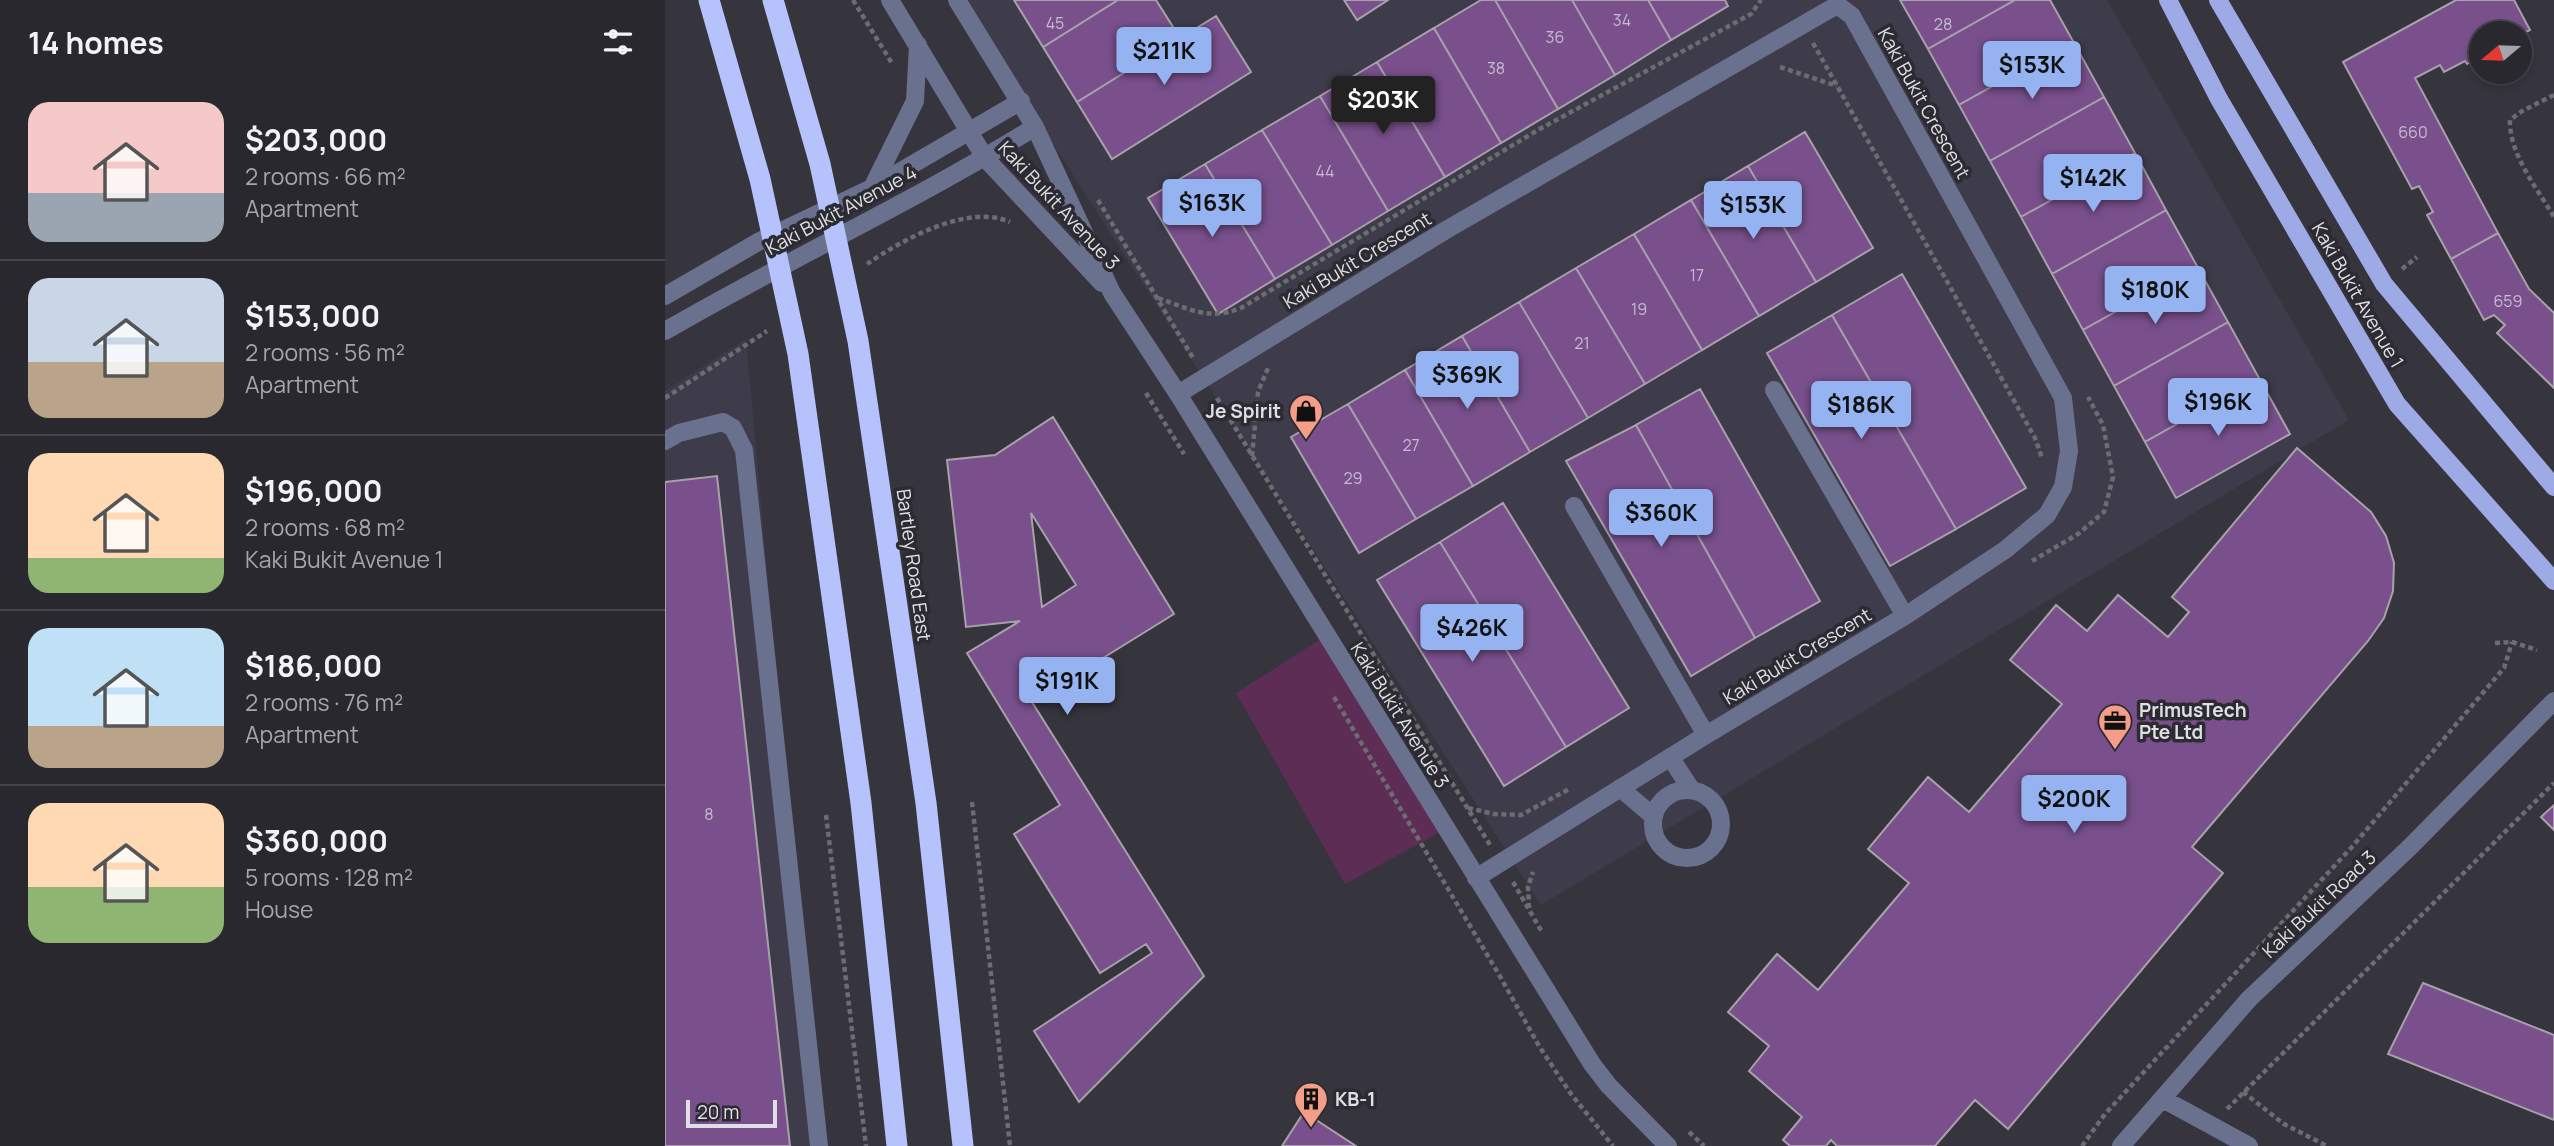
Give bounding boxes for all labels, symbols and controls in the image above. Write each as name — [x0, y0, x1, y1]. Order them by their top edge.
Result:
house number: 34 — [1613, 9, 1631, 31]
house number: 45 — [1046, 12, 1064, 34]
house number: 28 — [1934, 13, 1952, 35]
north arrow — [2469, 21, 2532, 84]
map controls — [2469, 21, 2532, 84]
text: 14 homes — [28, 22, 164, 63]
icon: filters — [599, 23, 637, 61]
street label: Kaki Bukit Crescent — [1872, 23, 1976, 183]
house number: 36 — [1546, 26, 1564, 48]
pin: $211K — [1115, 28, 1213, 87]
text: $211K — [1132, 34, 1196, 66]
pin: $153K — [1983, 42, 2081, 101]
text: $153K — [1999, 48, 2065, 80]
house number: 38 — [1487, 57, 1505, 79]
pin: $203K — [1334, 76, 1432, 136]
text: $203K — [1347, 83, 1419, 115]
text: $203,000 — [245, 119, 387, 160]
house number: 660 — [2398, 121, 2428, 143]
icon: home — [84, 130, 168, 214]
street label: Kaki Bukit Avenue 3 — [993, 135, 1125, 275]
pin: $142K — [2044, 154, 2142, 214]
street label: Kaki Bukit Avenue 4 — [761, 159, 921, 261]
text: 2 rooms · 66 m² — [245, 160, 406, 192]
house number: 44 — [1315, 160, 1335, 182]
text: $142K — [2059, 161, 2127, 193]
pin: $163K — [1163, 180, 1261, 239]
pin: $153K — [1704, 182, 1802, 241]
text: $163K — [1178, 186, 1246, 218]
text: $153K — [1720, 188, 1786, 220]
text: Apartment — [245, 192, 359, 224]
street label: Kaki Bukit Crescent — [1278, 205, 1436, 315]
street label: Kaki Bukit Avenue 1 — [2306, 218, 2410, 372]
house number: 17 — [1690, 264, 1704, 286]
pin: $180K — [2106, 266, 2204, 326]
text: $180K — [2121, 273, 2189, 305]
house number: 659 — [2493, 290, 2523, 312]
text: $153,000 — [245, 295, 380, 336]
house number: 19 — [1631, 298, 1647, 320]
icon: home — [84, 306, 168, 390]
house number: 21 — [1574, 332, 1590, 354]
text: 2 rooms · 56 m² — [245, 336, 405, 368]
pin: $369K — [1418, 352, 1516, 411]
text: $369K — [1432, 358, 1502, 390]
text: Apartment — [245, 368, 359, 400]
pin: $196K — [2169, 378, 2267, 438]
pin: $186K — [1812, 382, 1910, 441]
text: $196K — [2184, 385, 2252, 417]
text: $186K — [1827, 388, 1895, 420]
shop icon: Je Spirit — [1287, 392, 1325, 441]
place label: Je Spirit — [1206, 398, 1281, 424]
house number: 27 — [1402, 434, 1420, 456]
house number: 29 — [1343, 467, 1363, 489]
text: $196,000 — [245, 470, 383, 511]
icon: home — [84, 481, 168, 565]
street label: Bartley Road East — [890, 487, 938, 643]
pin: $360K — [1612, 490, 1710, 549]
text: $360K — [1625, 496, 1697, 528]
text: 2 rooms · 68 m² — [245, 511, 405, 543]
text: Kaki Bukit Avenue 1 — [245, 543, 443, 575]
street label: Kaki Bukit Crescent — [1718, 601, 1876, 711]
pin: $426K — [1423, 604, 1521, 664]
text: $426K — [1436, 611, 1508, 643]
street label: Kaki Bukit Avenue 3 — [1345, 637, 1455, 793]
text: $186,000 — [245, 645, 382, 686]
icon: home — [84, 656, 168, 740]
pin: $191K — [1018, 658, 1116, 717]
text: $191K — [1035, 664, 1099, 696]
text: 2 rooms · 76 m² — [245, 686, 403, 718]
place label: PrimusTech Pte Ltd — [2139, 697, 2247, 745]
office icon: PrimusTech Pte Ltd — [2096, 702, 2134, 751]
text: Apartment — [245, 718, 359, 750]
pin: $200K — [2025, 776, 2123, 835]
text: $200K — [2037, 782, 2111, 814]
house number: 8 — [704, 803, 714, 825]
text: $360,000 — [245, 820, 388, 861]
icon: home — [84, 831, 168, 915]
street label: Kaki Bukit Road 3 — [2256, 844, 2382, 964]
text: 5 rooms · 128 m² — [245, 861, 413, 893]
text: House — [245, 893, 314, 925]
building icon: KB-1 — [1292, 1080, 1330, 1129]
place label: KB-1 — [1335, 1086, 1376, 1112]
scale bar — [686, 1097, 777, 1129]
text: 20 m — [697, 1099, 739, 1125]

